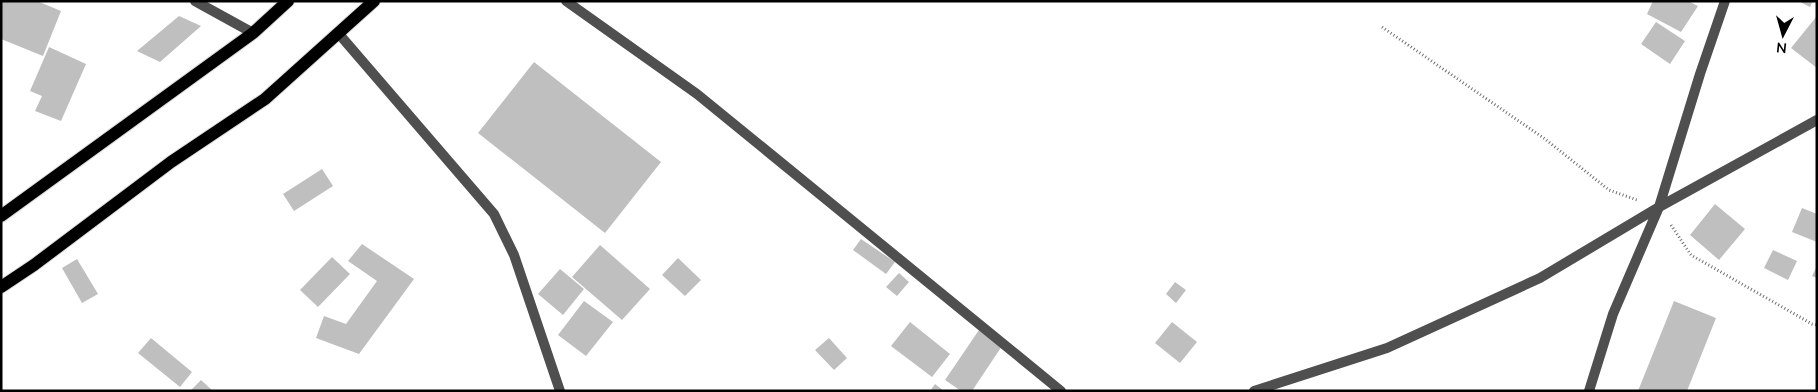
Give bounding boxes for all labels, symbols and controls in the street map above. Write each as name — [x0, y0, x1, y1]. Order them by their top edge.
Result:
north arrow — [1758, 10, 1808, 60]
text: N — [1775, 37, 1788, 57]

